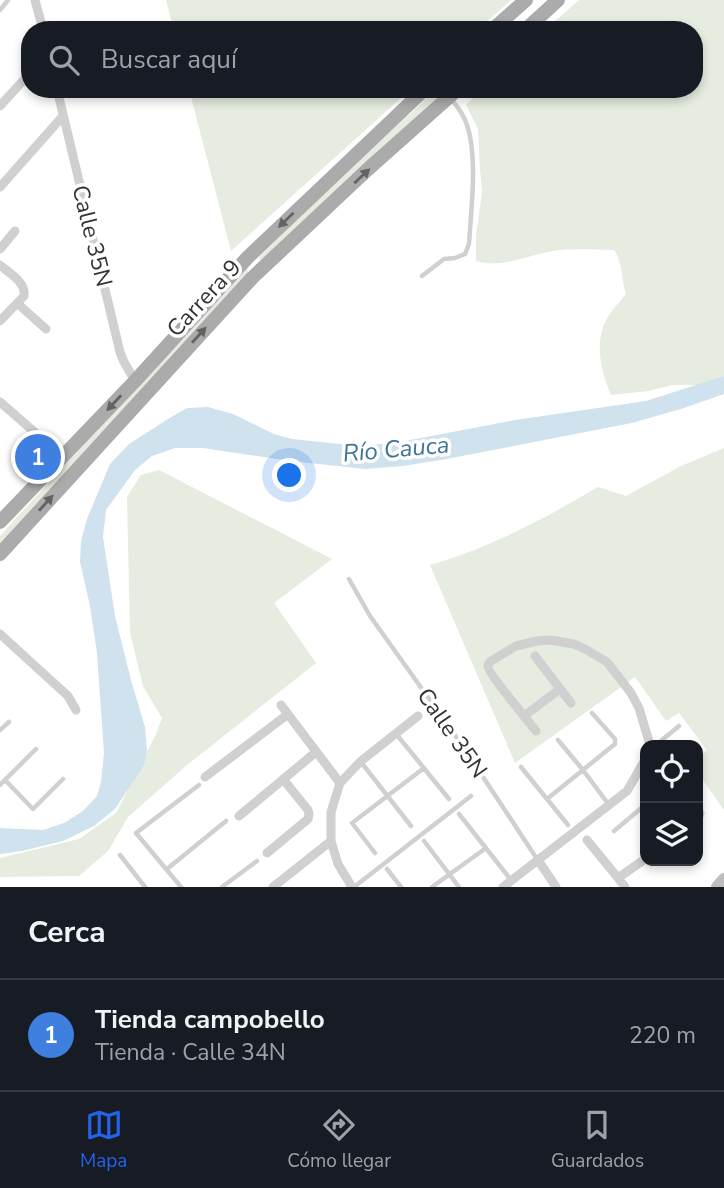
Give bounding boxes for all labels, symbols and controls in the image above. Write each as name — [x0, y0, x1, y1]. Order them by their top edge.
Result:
search box — [21, 21, 703, 98]
icon: search — [45, 41, 83, 79]
text: Buscar aquí — [101, 42, 237, 77]
one-way arrow — [353, 168, 371, 184]
street label: Calle 35N — [64, 182, 120, 290]
one-way arrow — [278, 212, 295, 228]
street label: Carrera 9 — [160, 252, 248, 344]
one-way arrow — [191, 327, 207, 344]
one-way arrow — [105, 395, 122, 412]
water label: Río Cauca — [341, 428, 451, 470]
pin: 1 — [15, 431, 61, 483]
your location — [272, 458, 306, 492]
one-way arrow — [38, 494, 54, 512]
street label: Calle 35N — [410, 682, 494, 784]
map controls — [640, 740, 703, 866]
button: locate — [640, 740, 703, 803]
button: layers — [640, 803, 703, 866]
text: Cerca — [28, 912, 106, 953]
text: Tienda campobello — [95, 1002, 325, 1037]
text: 1 — [44, 1020, 58, 1051]
text: 220 m — [629, 1020, 696, 1051]
text: Tienda · Calle 34N — [95, 1037, 286, 1068]
tab: Mapa — [80, 1106, 127, 1174]
tab: Cómo llegar — [287, 1106, 391, 1174]
tab: Guardados — [551, 1106, 644, 1174]

